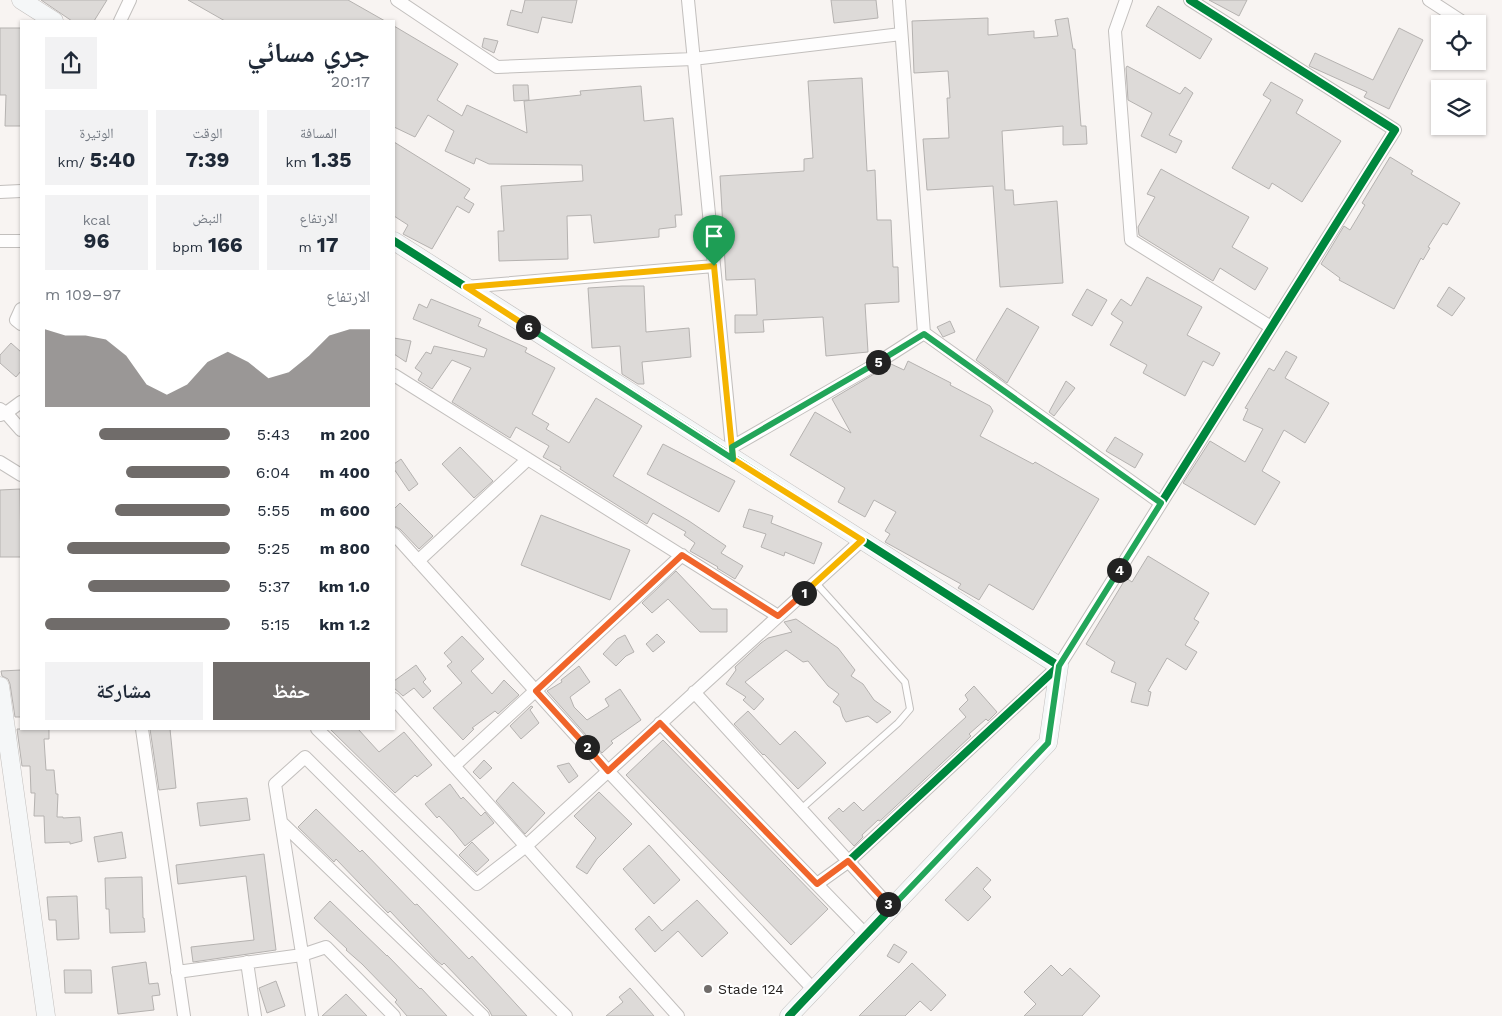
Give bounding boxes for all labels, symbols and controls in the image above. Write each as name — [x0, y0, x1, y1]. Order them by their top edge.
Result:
map controls — [1431, 15, 1486, 135]
button: locate — [1431, 15, 1486, 70]
text: جري مسائي — [247, 36, 370, 69]
button: share — [45, 37, 97, 89]
text: 20:17 — [331, 72, 370, 91]
button: layers — [1431, 80, 1486, 135]
text: الوتيرة — [79, 125, 114, 141]
text: الوقت — [192, 125, 223, 141]
text: المسافة — [300, 125, 337, 141]
text: 5:40 — [90, 147, 135, 172]
text: 7:39 — [185, 147, 230, 172]
text: 1.35 — [312, 147, 351, 172]
text: /km — [58, 154, 90, 170]
text: km — [286, 154, 312, 170]
text: النبض — [193, 210, 222, 226]
text: الارتفاع — [299, 210, 338, 226]
text: kcal — [83, 212, 110, 228]
pin — [693, 215, 735, 266]
icon: arrive — [700, 222, 728, 250]
text: 96 — [84, 228, 109, 253]
text: 166 — [208, 232, 243, 257]
text: 17 — [317, 232, 338, 257]
text: bpm — [172, 239, 208, 255]
text: m — [299, 239, 317, 255]
text: 97–109 m — [45, 285, 121, 304]
text: الارتفاع — [326, 287, 370, 306]
pin: 6 — [516, 314, 540, 340]
text: 6 — [524, 319, 533, 335]
pin: 5 — [866, 350, 890, 374]
text: 5 — [874, 354, 883, 370]
text: 5:43 — [257, 425, 290, 444]
text: 200 m — [320, 425, 370, 444]
text: 6:04 — [256, 463, 290, 482]
text: 400 m — [319, 463, 370, 482]
text: 5:55 — [257, 501, 290, 520]
text: 600 m — [320, 501, 370, 520]
text: 5:25 — [257, 539, 290, 558]
text: 800 m — [320, 539, 370, 558]
pin: 4 — [1106, 558, 1132, 582]
text: 4 — [1115, 562, 1124, 578]
text: 5:37 — [258, 577, 290, 596]
text: 1.0 km — [319, 577, 370, 596]
pin: 1 — [792, 580, 816, 606]
text: 1 — [801, 585, 808, 601]
text: 5:15 — [260, 615, 290, 634]
text: 1.2 km — [319, 615, 370, 634]
button: مشاركة — [45, 662, 203, 720]
button: حفظ — [213, 662, 370, 720]
pin: 2 — [574, 734, 600, 760]
text: 2 — [583, 739, 592, 755]
pin: 3 — [876, 892, 900, 916]
text: 3 — [884, 896, 893, 912]
place label: Stade 124 — [718, 981, 784, 997]
marker: Stade 124 — [702, 983, 714, 995]

